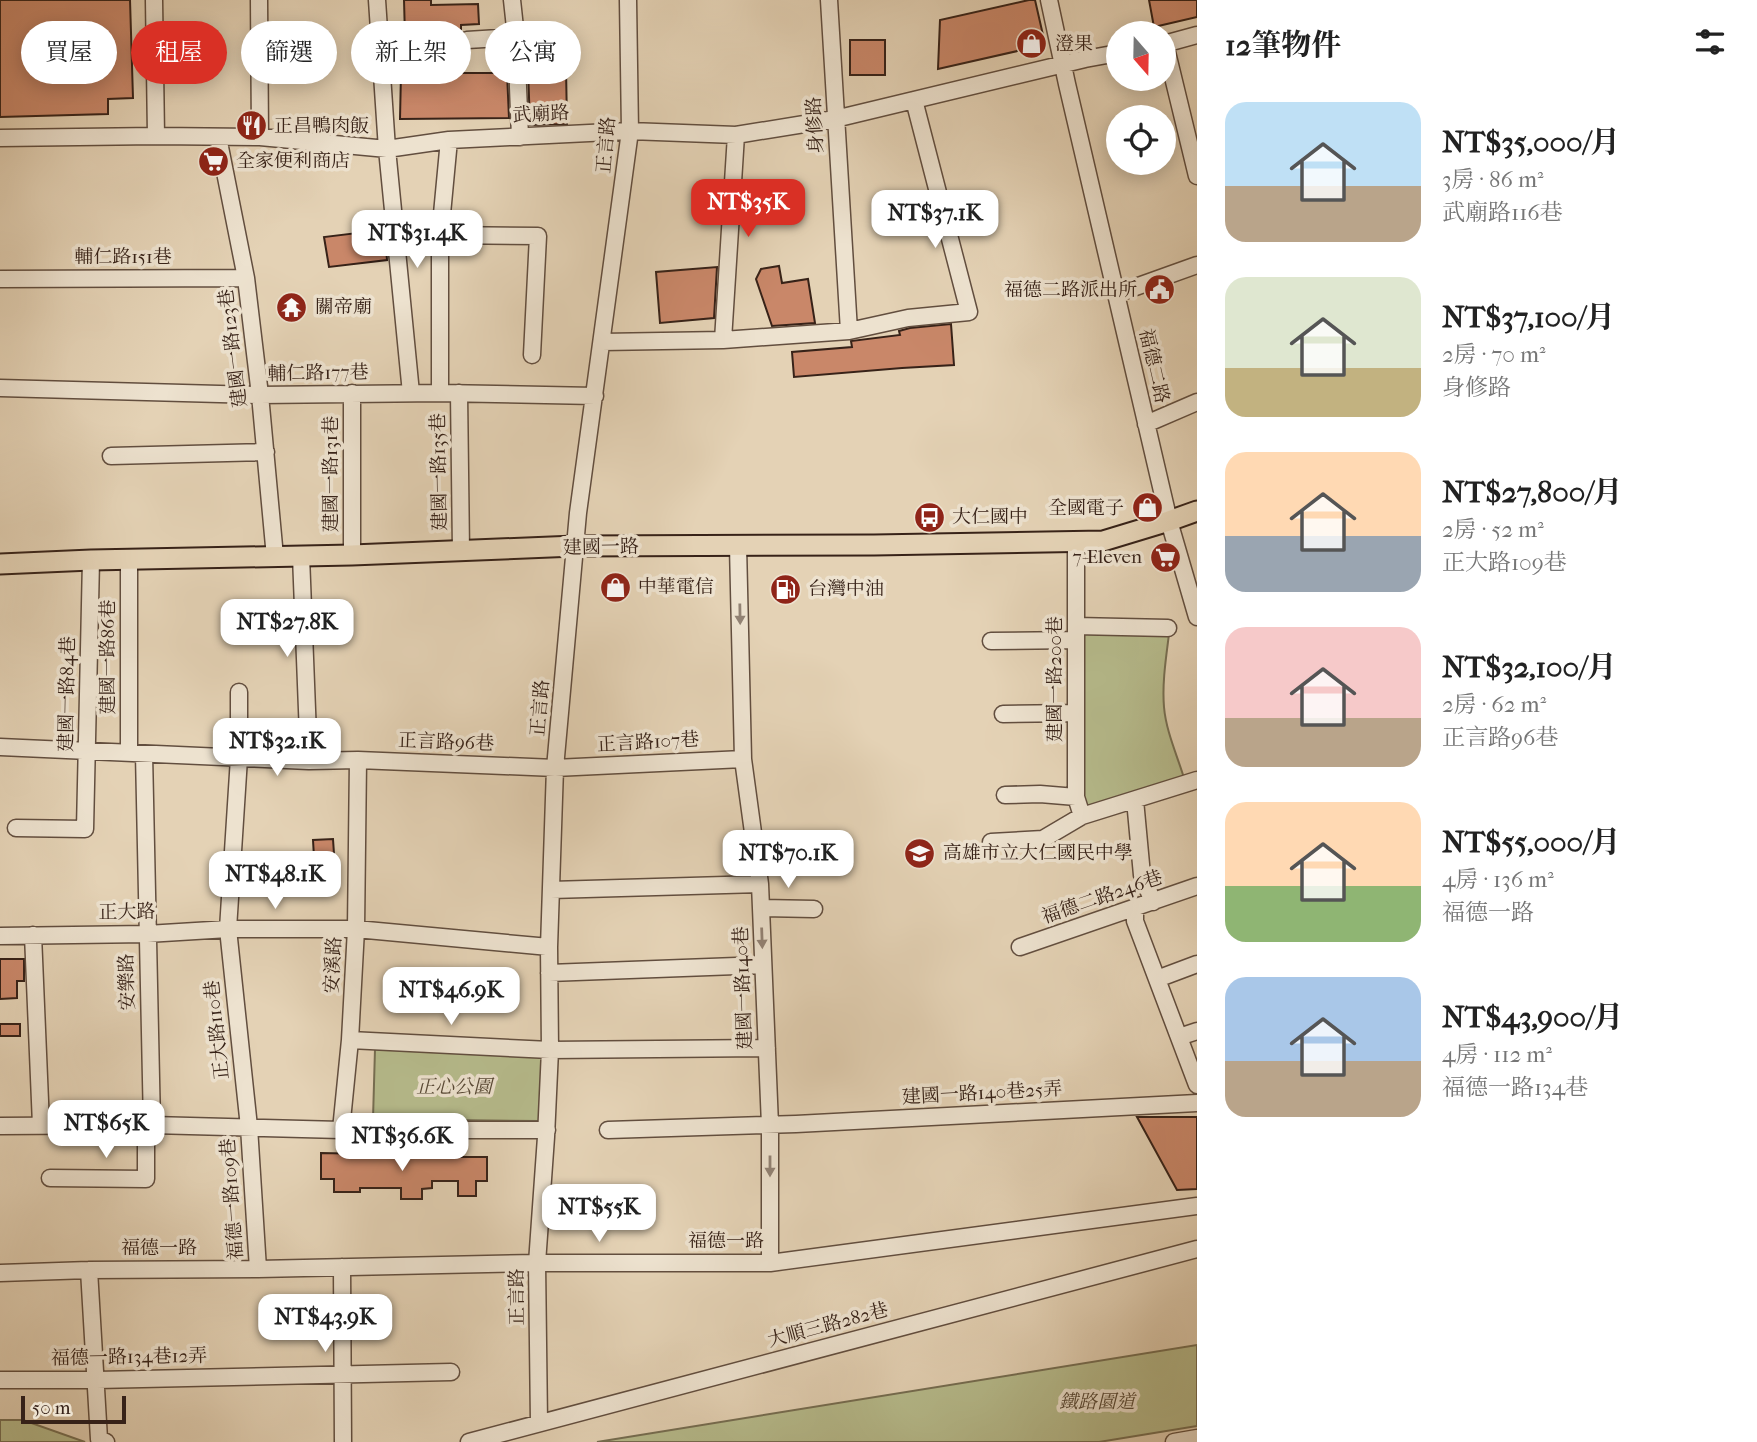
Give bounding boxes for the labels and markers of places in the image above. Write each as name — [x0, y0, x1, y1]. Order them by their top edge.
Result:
shop icon: 澄果 — [1015, 27, 1049, 61]
place label: 澄果 — [1055, 33, 1093, 55]
restaurant icon: 正昌鴨肉飯 — [234, 109, 268, 143]
place label: 正昌鴨肉飯 — [274, 115, 369, 137]
supermarket icon: 全家便利商店 — [196, 144, 230, 178]
place label: 全家便利商店 — [236, 150, 350, 172]
pin: NT$35K — [691, 180, 805, 239]
pin: NT$37.1K — [863, 190, 1007, 250]
pin: NT$31.4K — [345, 210, 489, 270]
public building icon: 福德二路派出所 — [1143, 273, 1177, 307]
place label: 福德二路派出所 — [1004, 279, 1137, 301]
temple icon: 關帝廟 — [275, 290, 309, 324]
place label: 關帝廟 — [315, 296, 372, 318]
shop icon: 全國電子 — [1130, 491, 1164, 525]
place label: 全國電子 — [1048, 497, 1124, 519]
bus stop icon: 大仁國中 — [912, 500, 946, 534]
place label: 大仁國中 — [952, 506, 1028, 528]
supermarket icon: 7-Eleven — [1148, 540, 1182, 574]
place label: 7-Eleven — [1072, 546, 1142, 568]
shop icon: 中華電信 — [598, 570, 632, 604]
fuel station icon: 台灣中油 — [768, 572, 802, 606]
place label: 中華電信 — [638, 576, 714, 598]
place label: 台灣中油 — [808, 578, 884, 600]
pin: NT$27.8K — [215, 600, 359, 659]
pin: NT$32.1K — [205, 718, 349, 778]
pin: NT$70.1K — [716, 830, 860, 890]
school or university icon: 高雄市立大仁國民中學 — [903, 836, 937, 870]
place label: 高雄市立大仁國民中學 — [943, 842, 1133, 864]
pin: NT$48.1K — [203, 852, 347, 911]
pin: NT$46.9K — [379, 968, 523, 1027]
pin: NT$65K — [49, 1100, 163, 1160]
pin: NT$36.6K — [330, 1114, 474, 1173]
pin: NT$55K — [542, 1184, 656, 1244]
pin: NT$43.9K — [253, 1294, 397, 1354]

